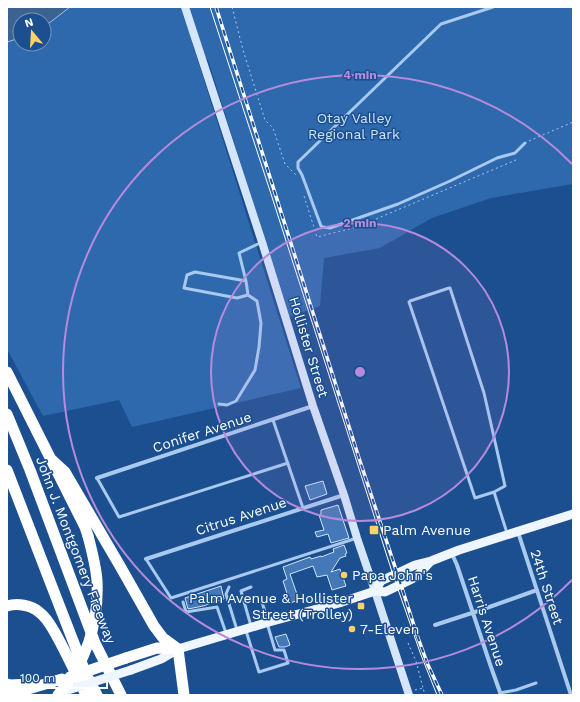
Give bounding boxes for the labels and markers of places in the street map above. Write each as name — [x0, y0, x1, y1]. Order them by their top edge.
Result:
centre of rings — [353, 365, 367, 379]
place label: Palm Avenue — [383, 522, 471, 538]
marker: Palm Avenue — [368, 524, 380, 536]
place label: Papa John's — [352, 567, 433, 583]
marker: Papa John's — [339, 570, 349, 580]
place label: Palm Avenue & Hollister Street (Trolley) — [189, 590, 353, 622]
marker: Palm Avenue & Hollister Street (Trolley) — [356, 601, 366, 611]
place label: 7-Eleven — [360, 621, 419, 637]
marker: 7-Eleven — [347, 624, 357, 634]

